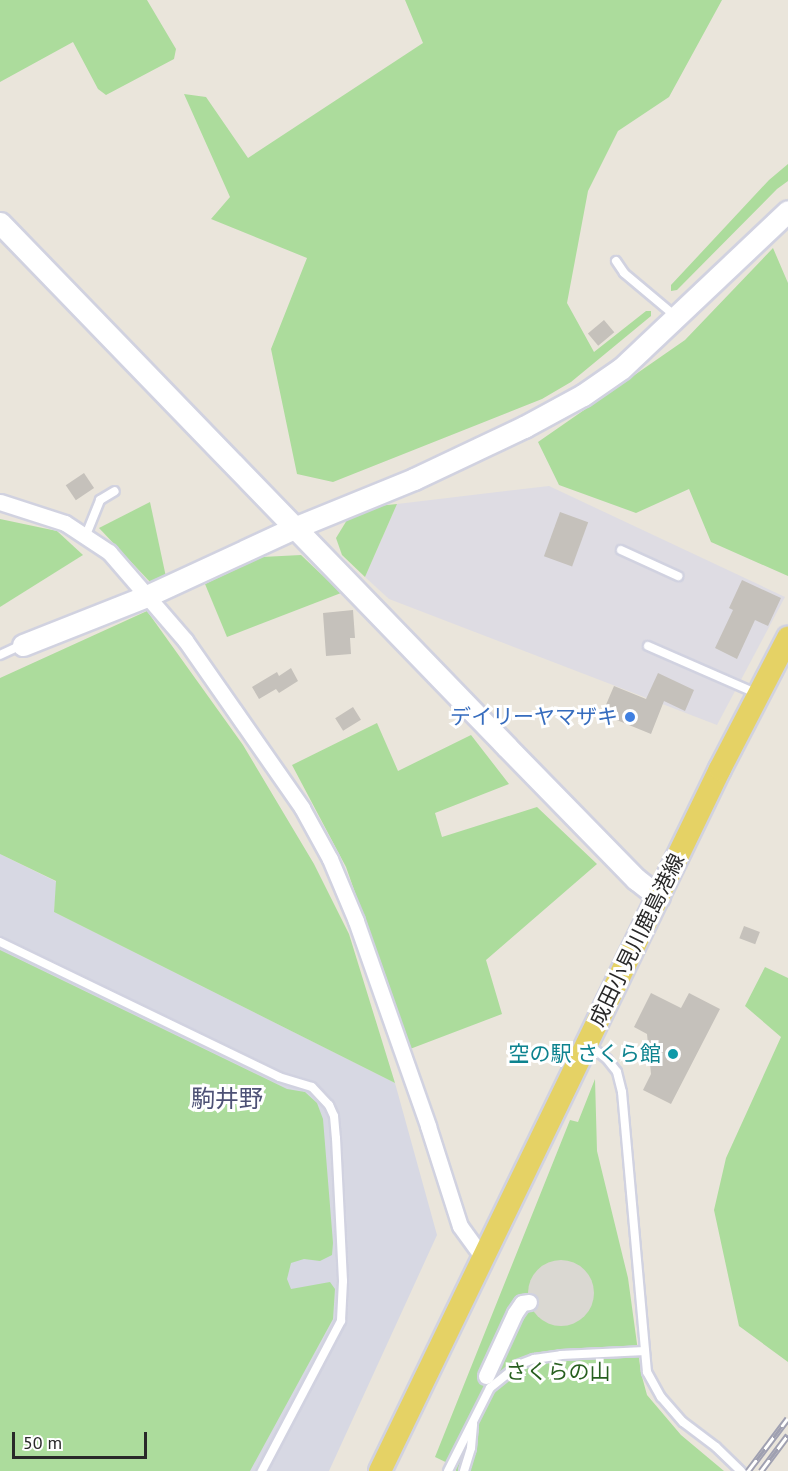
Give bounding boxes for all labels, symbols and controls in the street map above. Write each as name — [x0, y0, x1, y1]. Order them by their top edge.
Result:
place label: デイリーヤマザキ — [450, 704, 618, 730]
marker: デイリーヤマザキ — [623, 710, 637, 724]
street label: 成田小見川鹿島港線 — [584, 850, 690, 1030]
place label: 空の駅 さくら館 — [508, 1041, 661, 1067]
marker: 空の駅 さくら館 — [666, 1047, 680, 1061]
district label: 駒井野 — [191, 1085, 263, 1113]
park label: さくらの山 — [506, 1359, 610, 1385]
scale bar — [15, 1420, 150, 1458]
text: 50 m — [23, 1431, 62, 1454]

